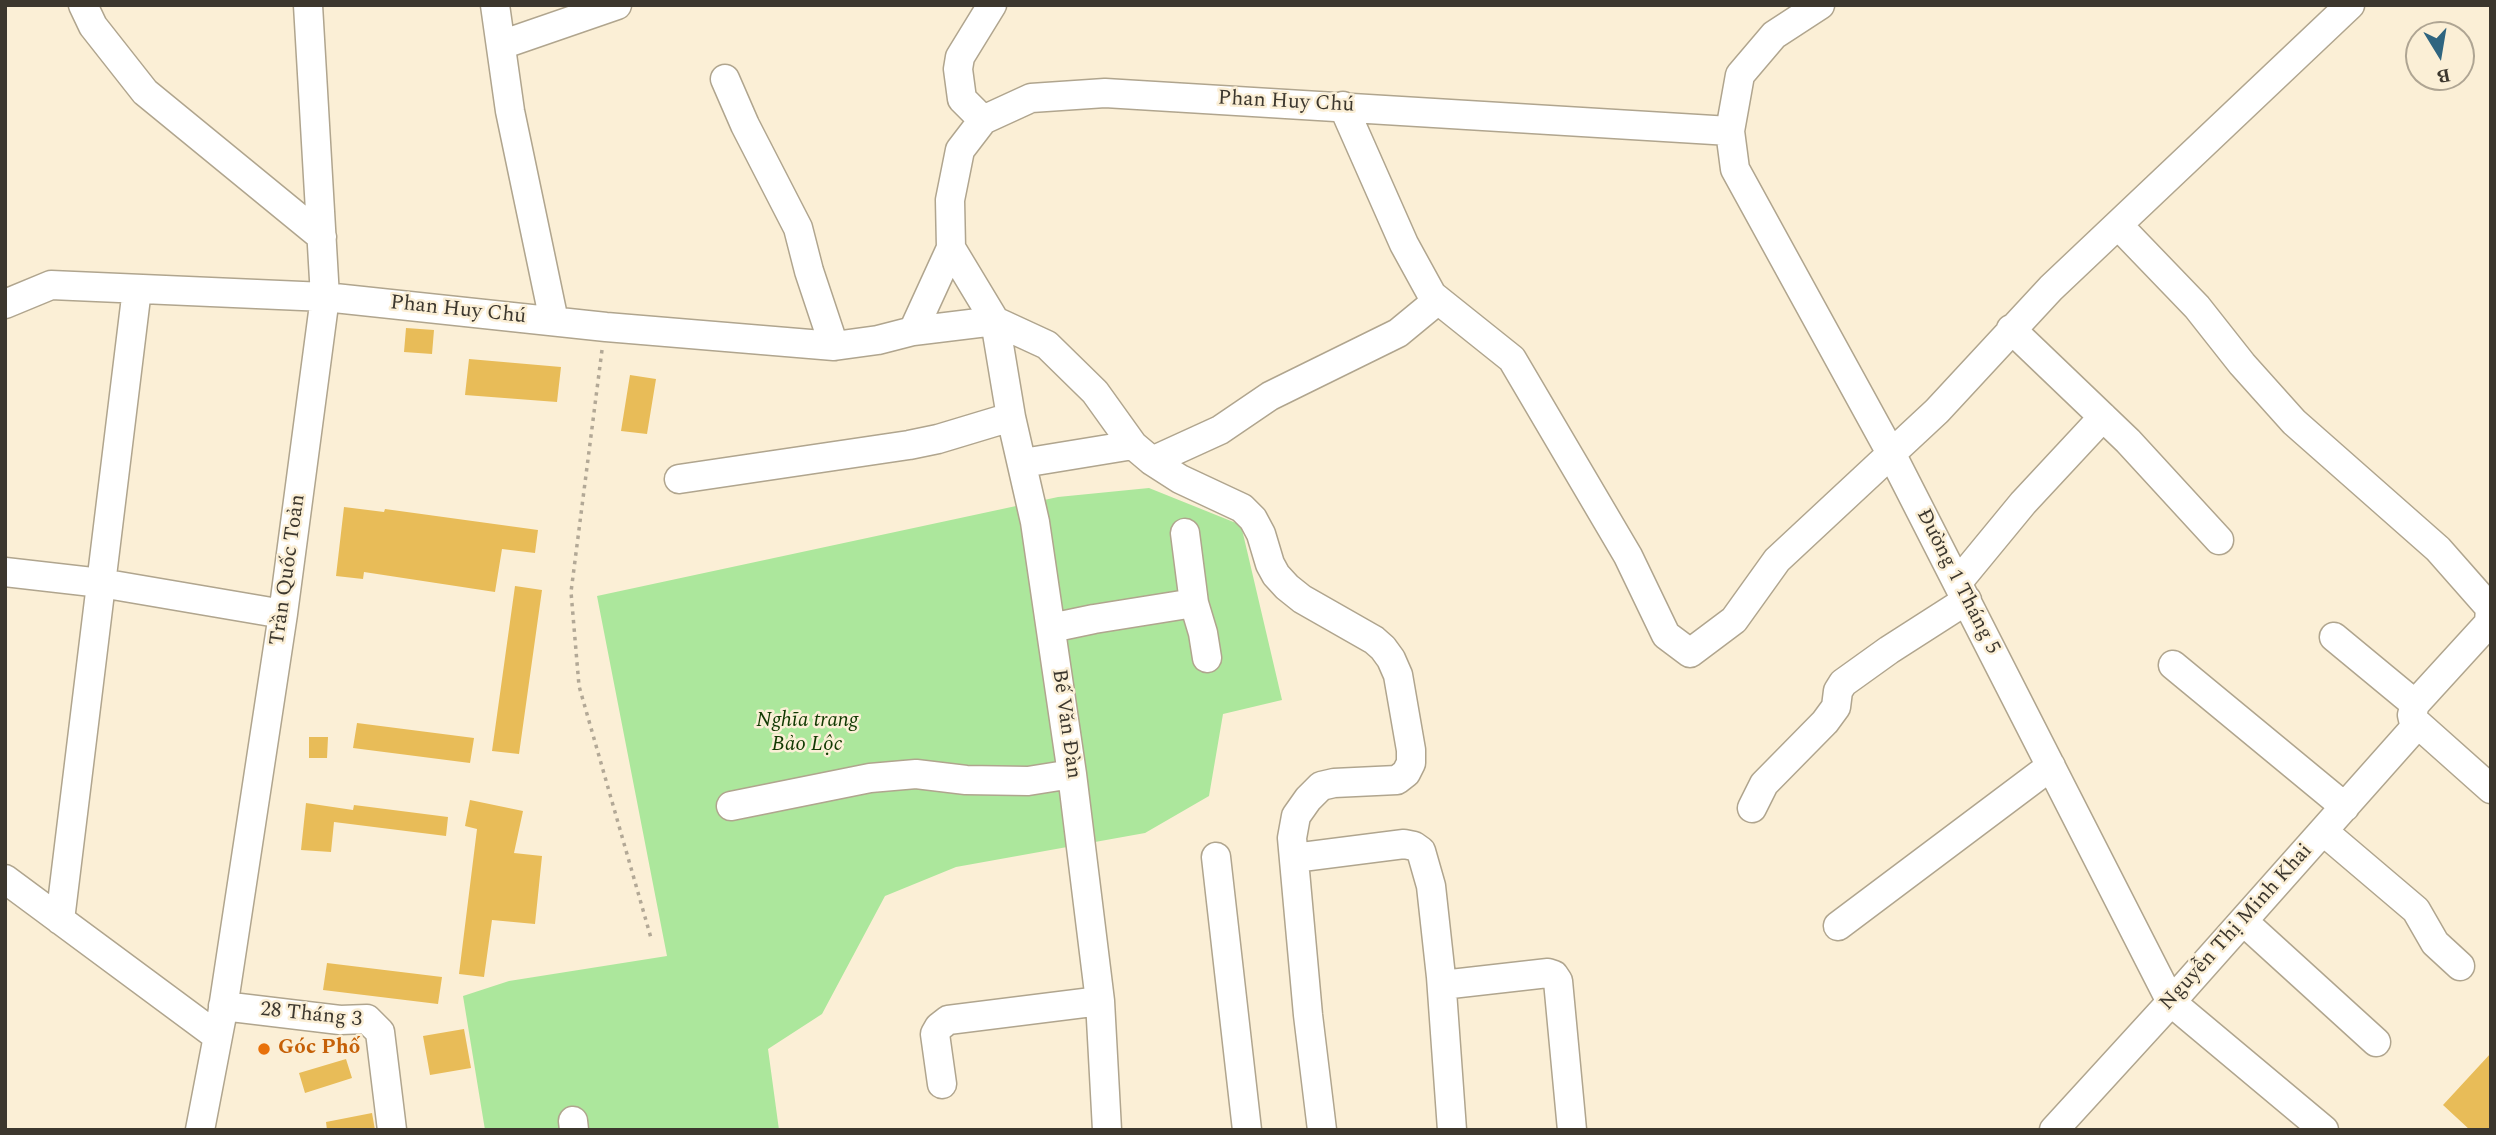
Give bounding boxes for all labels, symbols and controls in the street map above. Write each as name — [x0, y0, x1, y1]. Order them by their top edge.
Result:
north arrow — [2405, 21, 2475, 91]
text: B — [2434, 60, 2453, 91]
street label: Phan Huy Chú — [1217, 87, 1355, 119]
street label: Phan Huy Chú — [389, 291, 527, 331]
street label: Trần Quốc Toản — [266, 493, 312, 647]
street label: Đường 1 Tháng 5 — [1909, 505, 2005, 659]
street label: Bế Văn Đàn — [1045, 668, 1085, 780]
park label: Nghĩa trang Bảo Lộc — [756, 709, 858, 759]
street label: Nguyễn Thị Minh Khai — [2155, 839, 2319, 1017]
street label: 28 Tháng 3 — [259, 998, 363, 1034]
place label: Góc Phố — [278, 1036, 360, 1062]
marker: Góc Phố — [256, 1041, 272, 1057]

